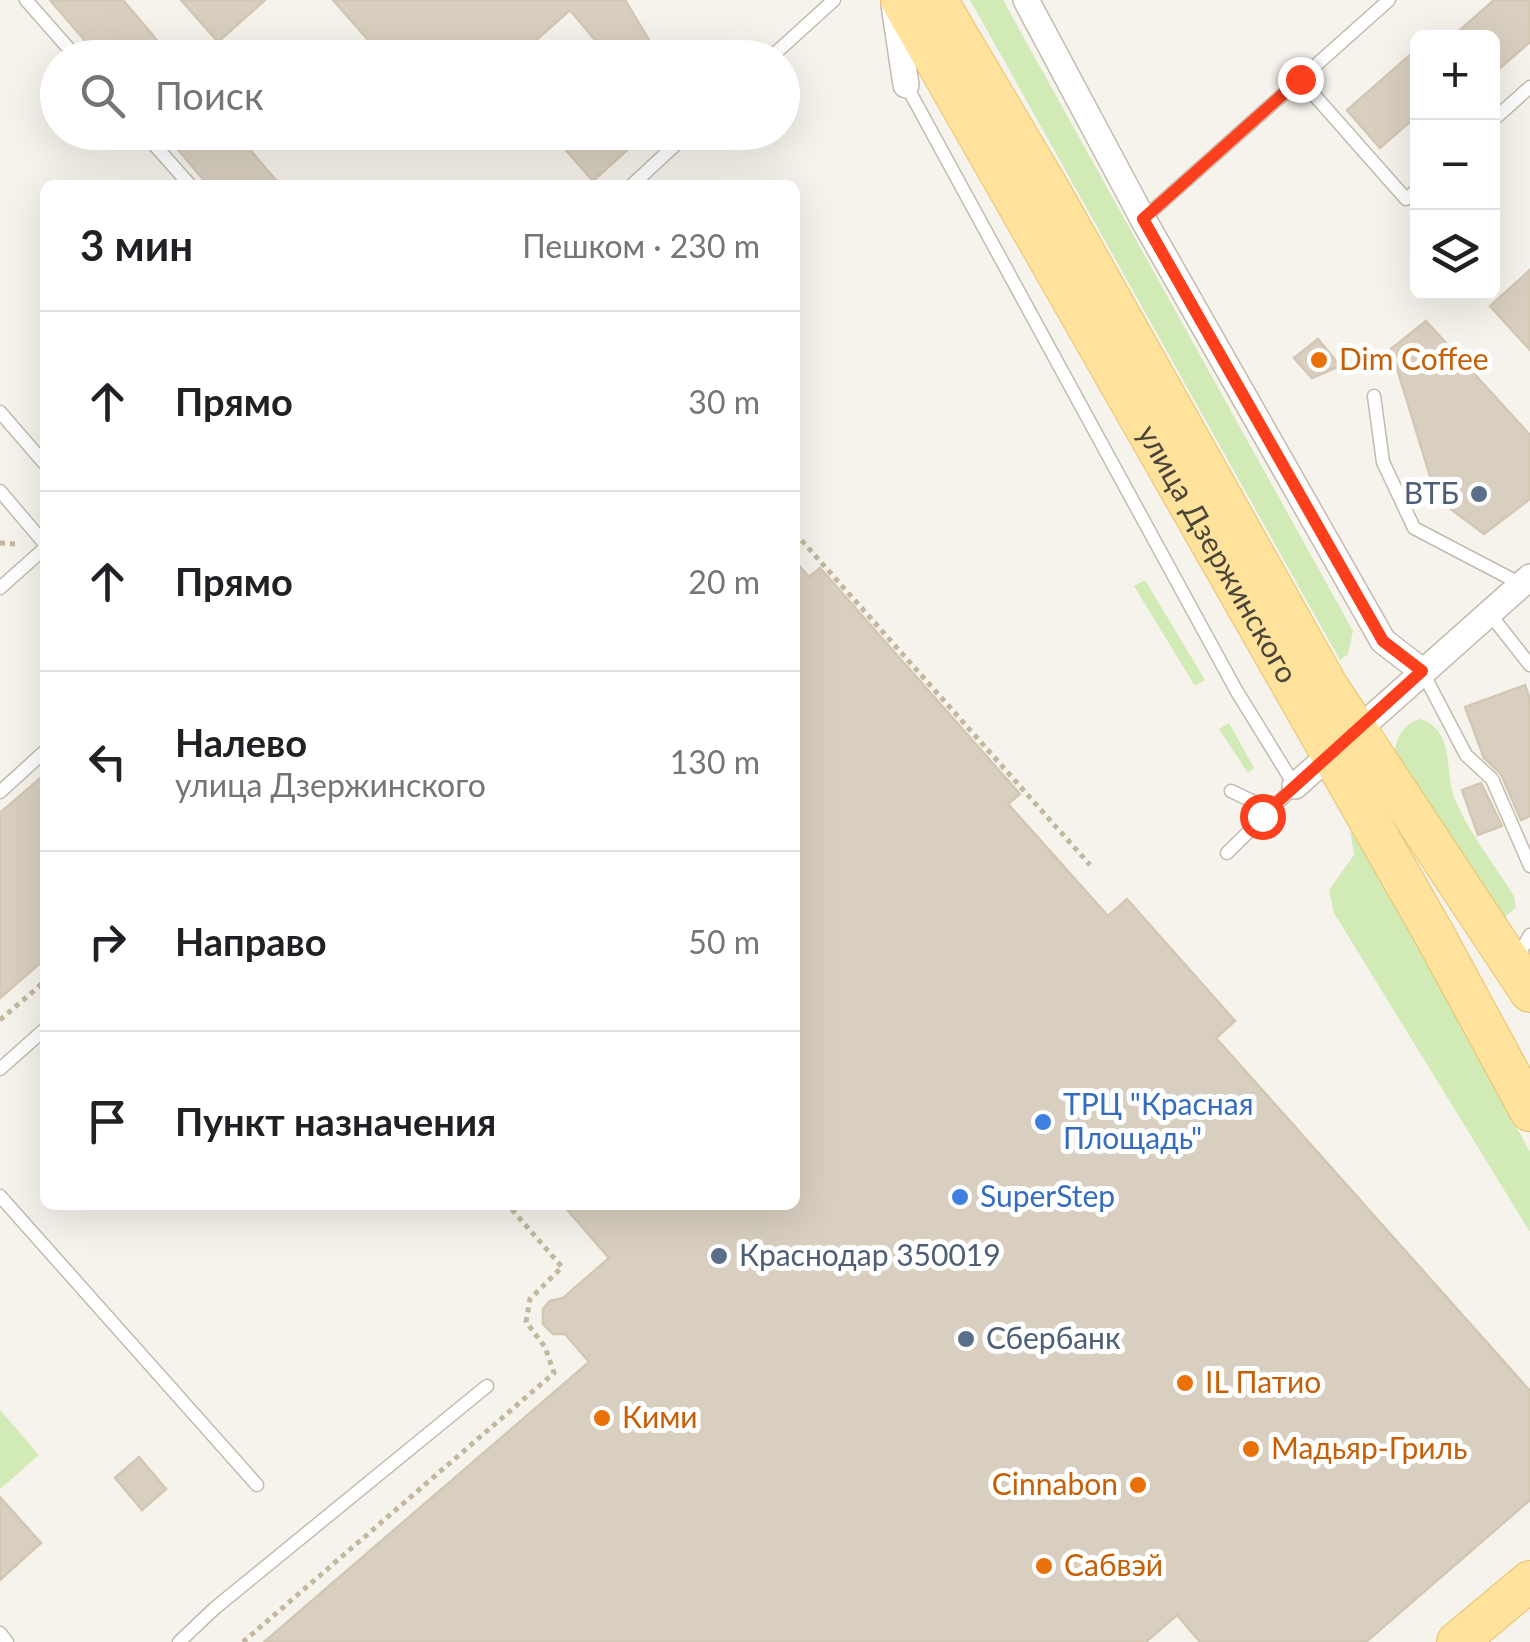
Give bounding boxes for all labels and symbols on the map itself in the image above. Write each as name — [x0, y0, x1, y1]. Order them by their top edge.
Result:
route end — [1278, 57, 1324, 103]
place label: Dim Coffee — [1339, 340, 1489, 376]
marker: Dim Coffee — [1308, 349, 1330, 371]
street label: улица Дзержинского — [1131, 418, 1307, 689]
place label: ВТБ — [1404, 474, 1459, 510]
marker: ВТБ — [1468, 483, 1490, 505]
route start — [1240, 794, 1286, 840]
place label: ТРЦ "Красная Площадь" — [1063, 1085, 1253, 1155]
marker: ТРЦ "Красная Площадь" — [1032, 1111, 1054, 1133]
place label: SuperStep — [980, 1177, 1115, 1213]
marker: SuperStep — [949, 1186, 971, 1208]
place label: Краснодар 350019 — [739, 1236, 1001, 1272]
marker: Краснодар 350019 — [708, 1245, 730, 1267]
place label: Сбербанк — [986, 1319, 1121, 1355]
marker: Сбербанк — [955, 1328, 977, 1350]
place label: IL Патио — [1205, 1363, 1321, 1399]
marker: IL Патио — [1174, 1372, 1196, 1394]
place label: Кими — [622, 1398, 698, 1434]
marker: Кими — [591, 1407, 613, 1429]
place label: Мадьяр-Гриль — [1271, 1429, 1468, 1465]
marker: Мадьяр-Гриль — [1240, 1438, 1262, 1460]
place label: Cinnabon — [992, 1465, 1118, 1501]
marker: Cinnabon — [1127, 1474, 1149, 1496]
place label: Сабвэй — [1064, 1546, 1163, 1582]
marker: Сабвэй — [1033, 1555, 1055, 1577]

